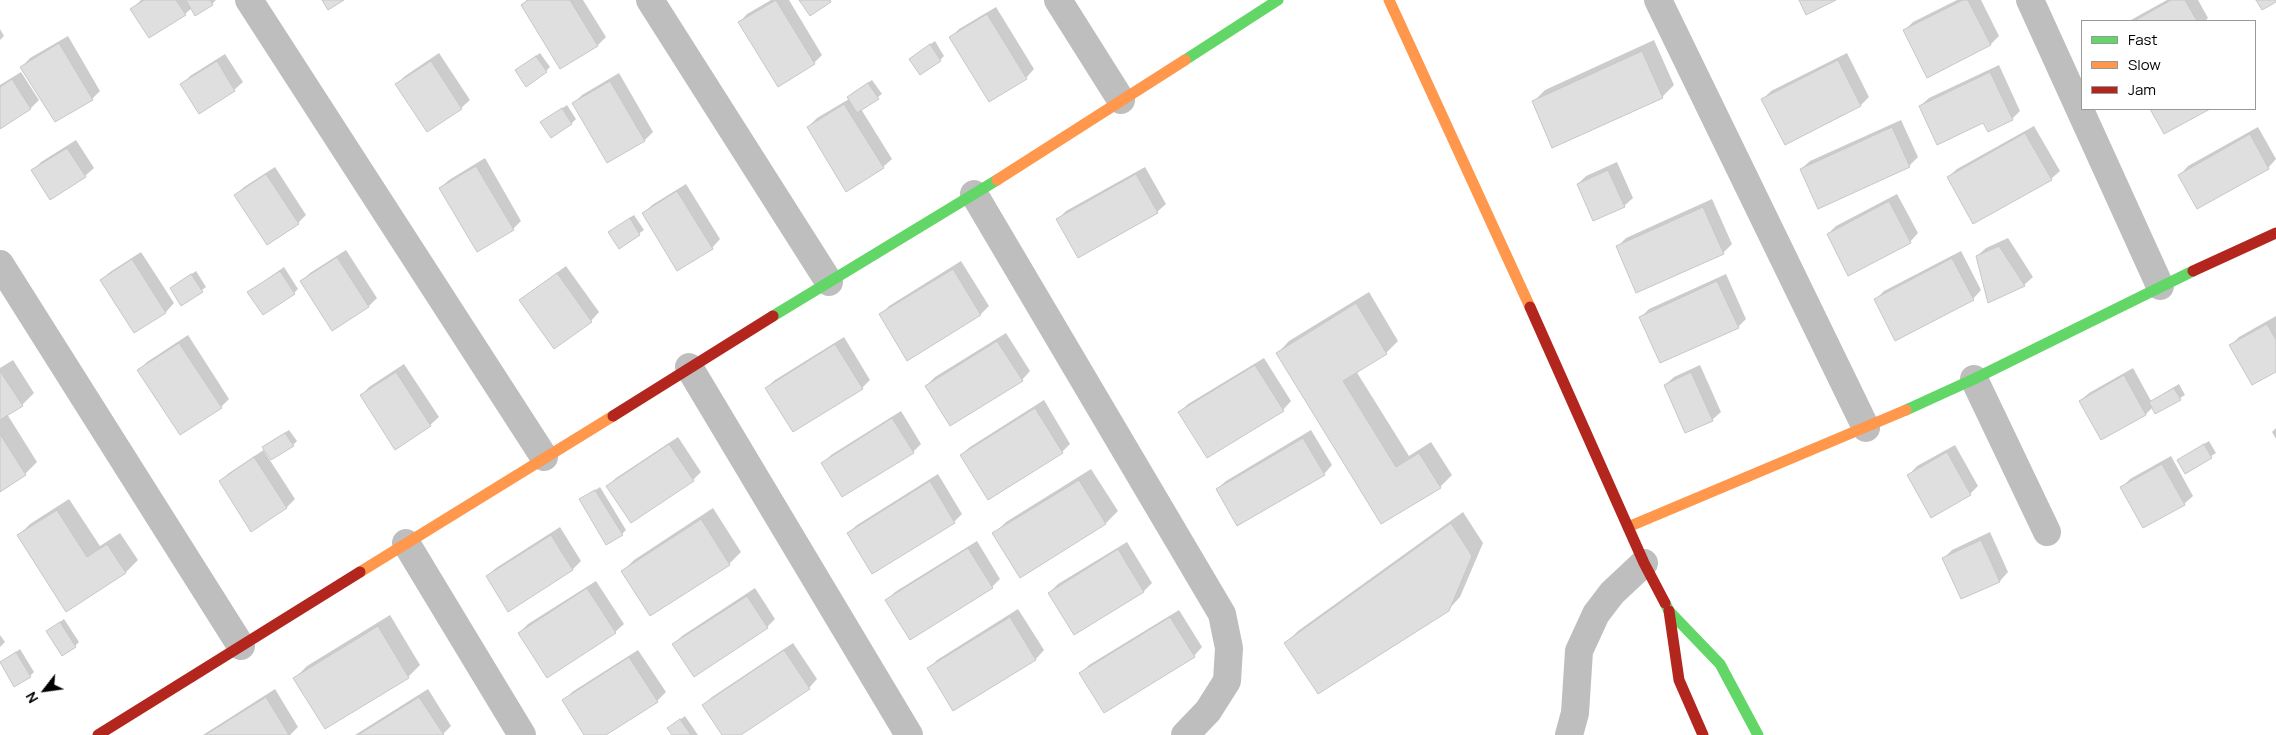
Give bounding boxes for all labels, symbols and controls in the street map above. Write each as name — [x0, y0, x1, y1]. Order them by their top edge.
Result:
legend — [2081, 20, 2256, 110]
text: Fast — [2128, 29, 2157, 50]
text: Slow — [2128, 54, 2161, 75]
text: Jam — [2128, 79, 2156, 100]
north arrow — [20, 665, 70, 715]
text: N — [21, 689, 42, 707]

